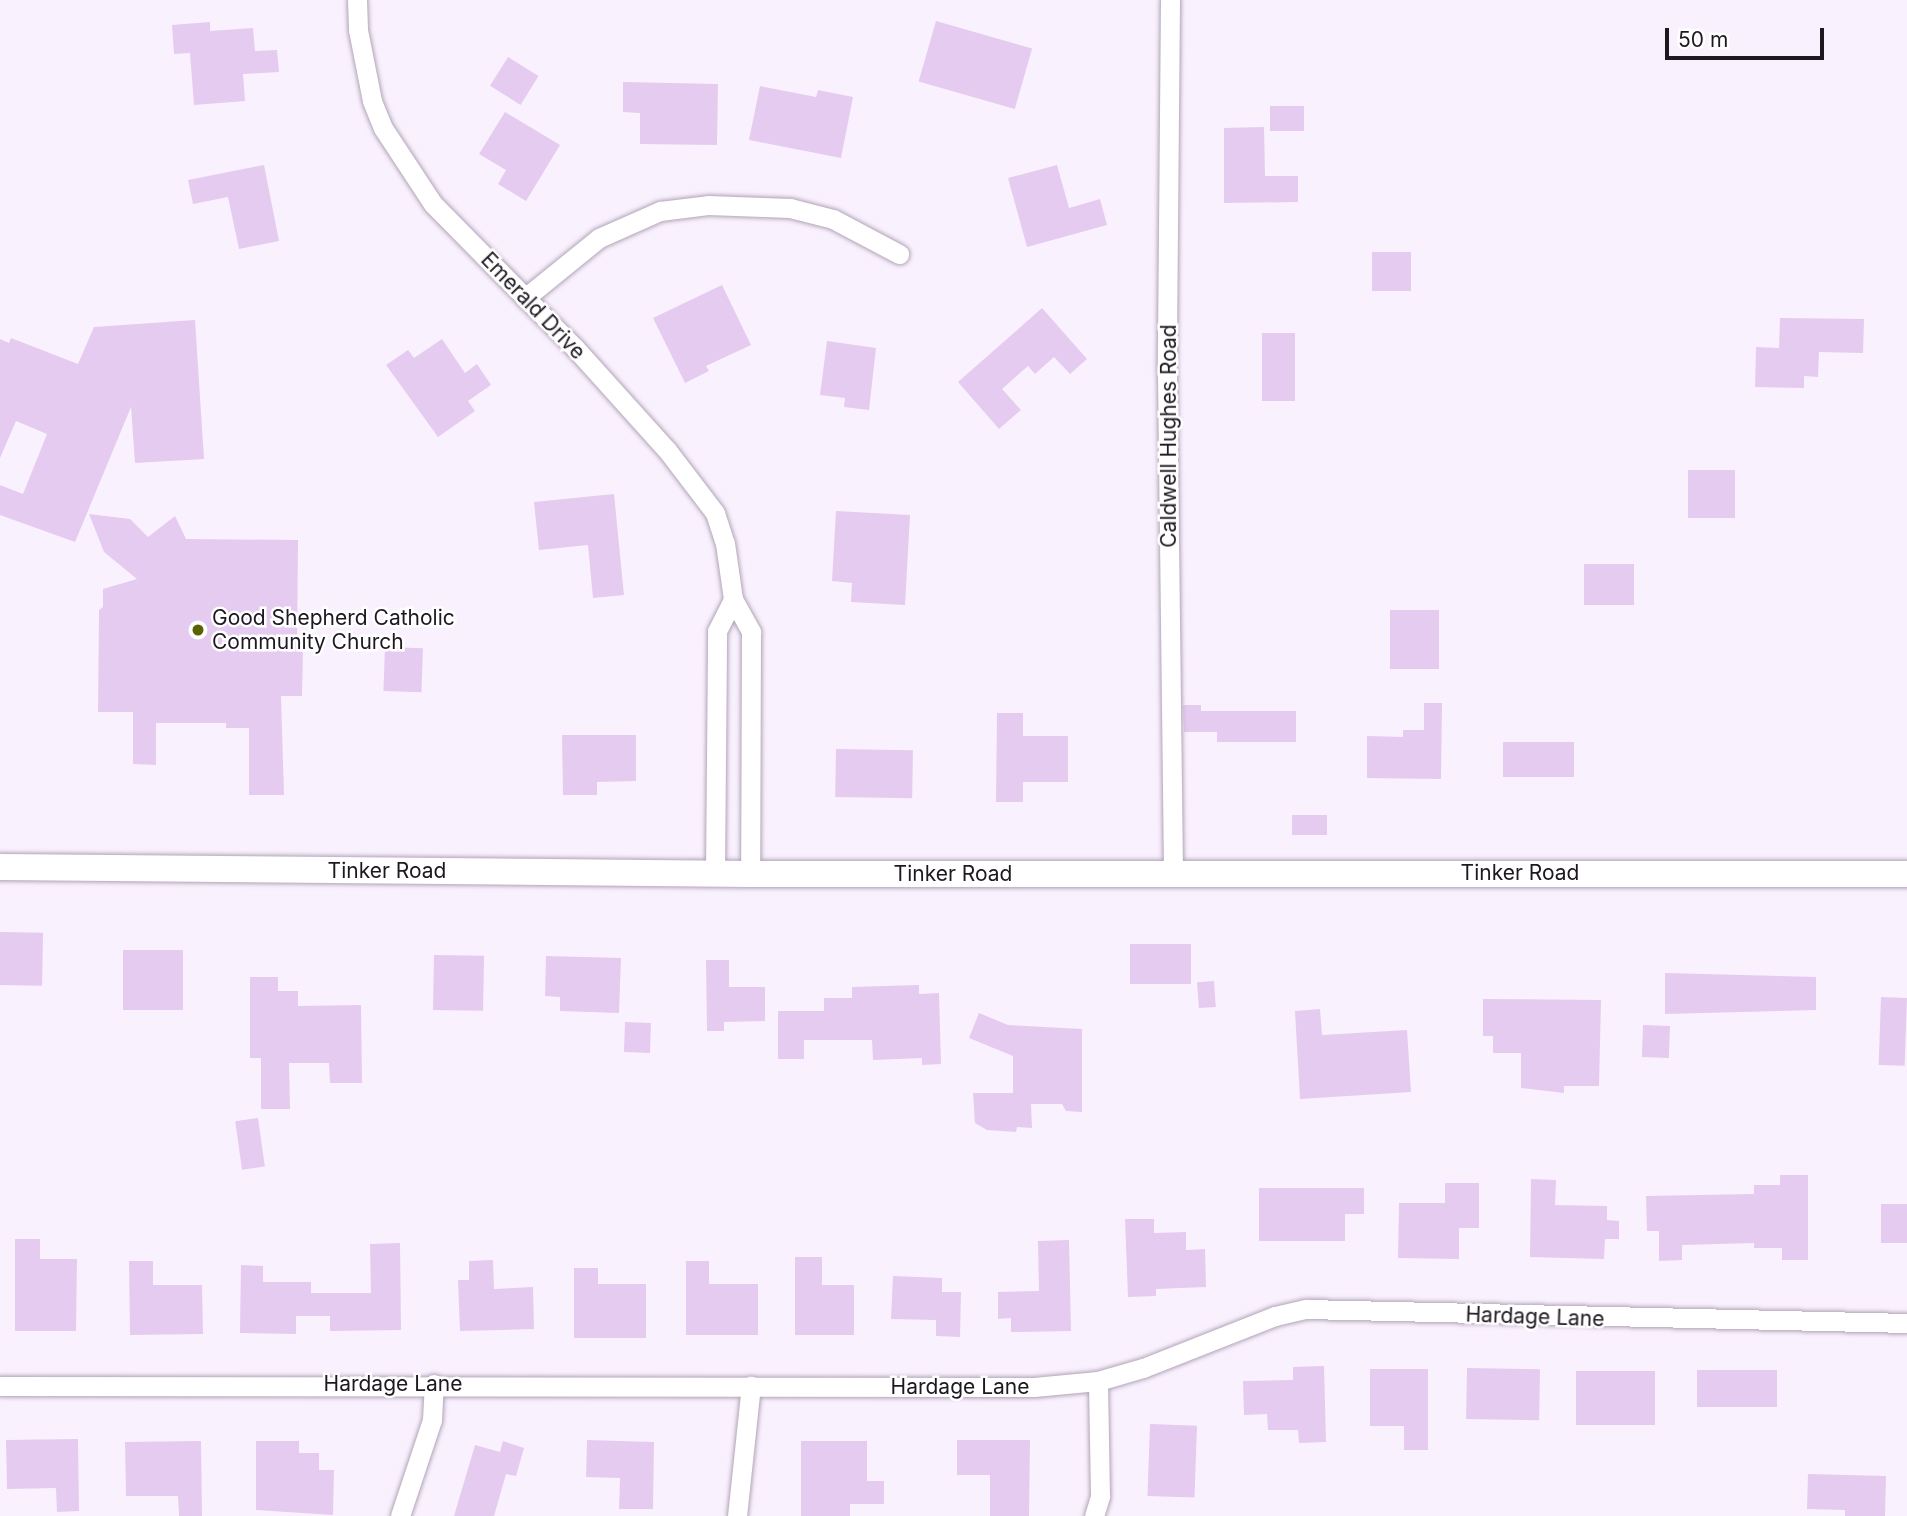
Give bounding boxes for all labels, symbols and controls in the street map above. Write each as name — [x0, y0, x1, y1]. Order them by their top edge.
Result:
scale bar — [1669, 14, 1828, 58]
text: 50 m — [1678, 27, 1728, 52]
street label: Emerald Drive — [476, 247, 590, 365]
street label: Caldwell Hughes Road — [1156, 324, 1182, 548]
place label: Good Shepherd Catholic Community Church — [212, 605, 455, 655]
marker: Good Shepherd Catholic Community Church — [190, 622, 206, 638]
street label: Tinker Road — [328, 858, 446, 884]
street label: Tinker Road — [1461, 860, 1579, 886]
street label: Tinker Road — [894, 861, 1012, 887]
street label: Hardage Lane — [1465, 1302, 1605, 1332]
street label: Hardage Lane — [324, 1371, 462, 1397]
street label: Hardage Lane — [891, 1374, 1029, 1400]

